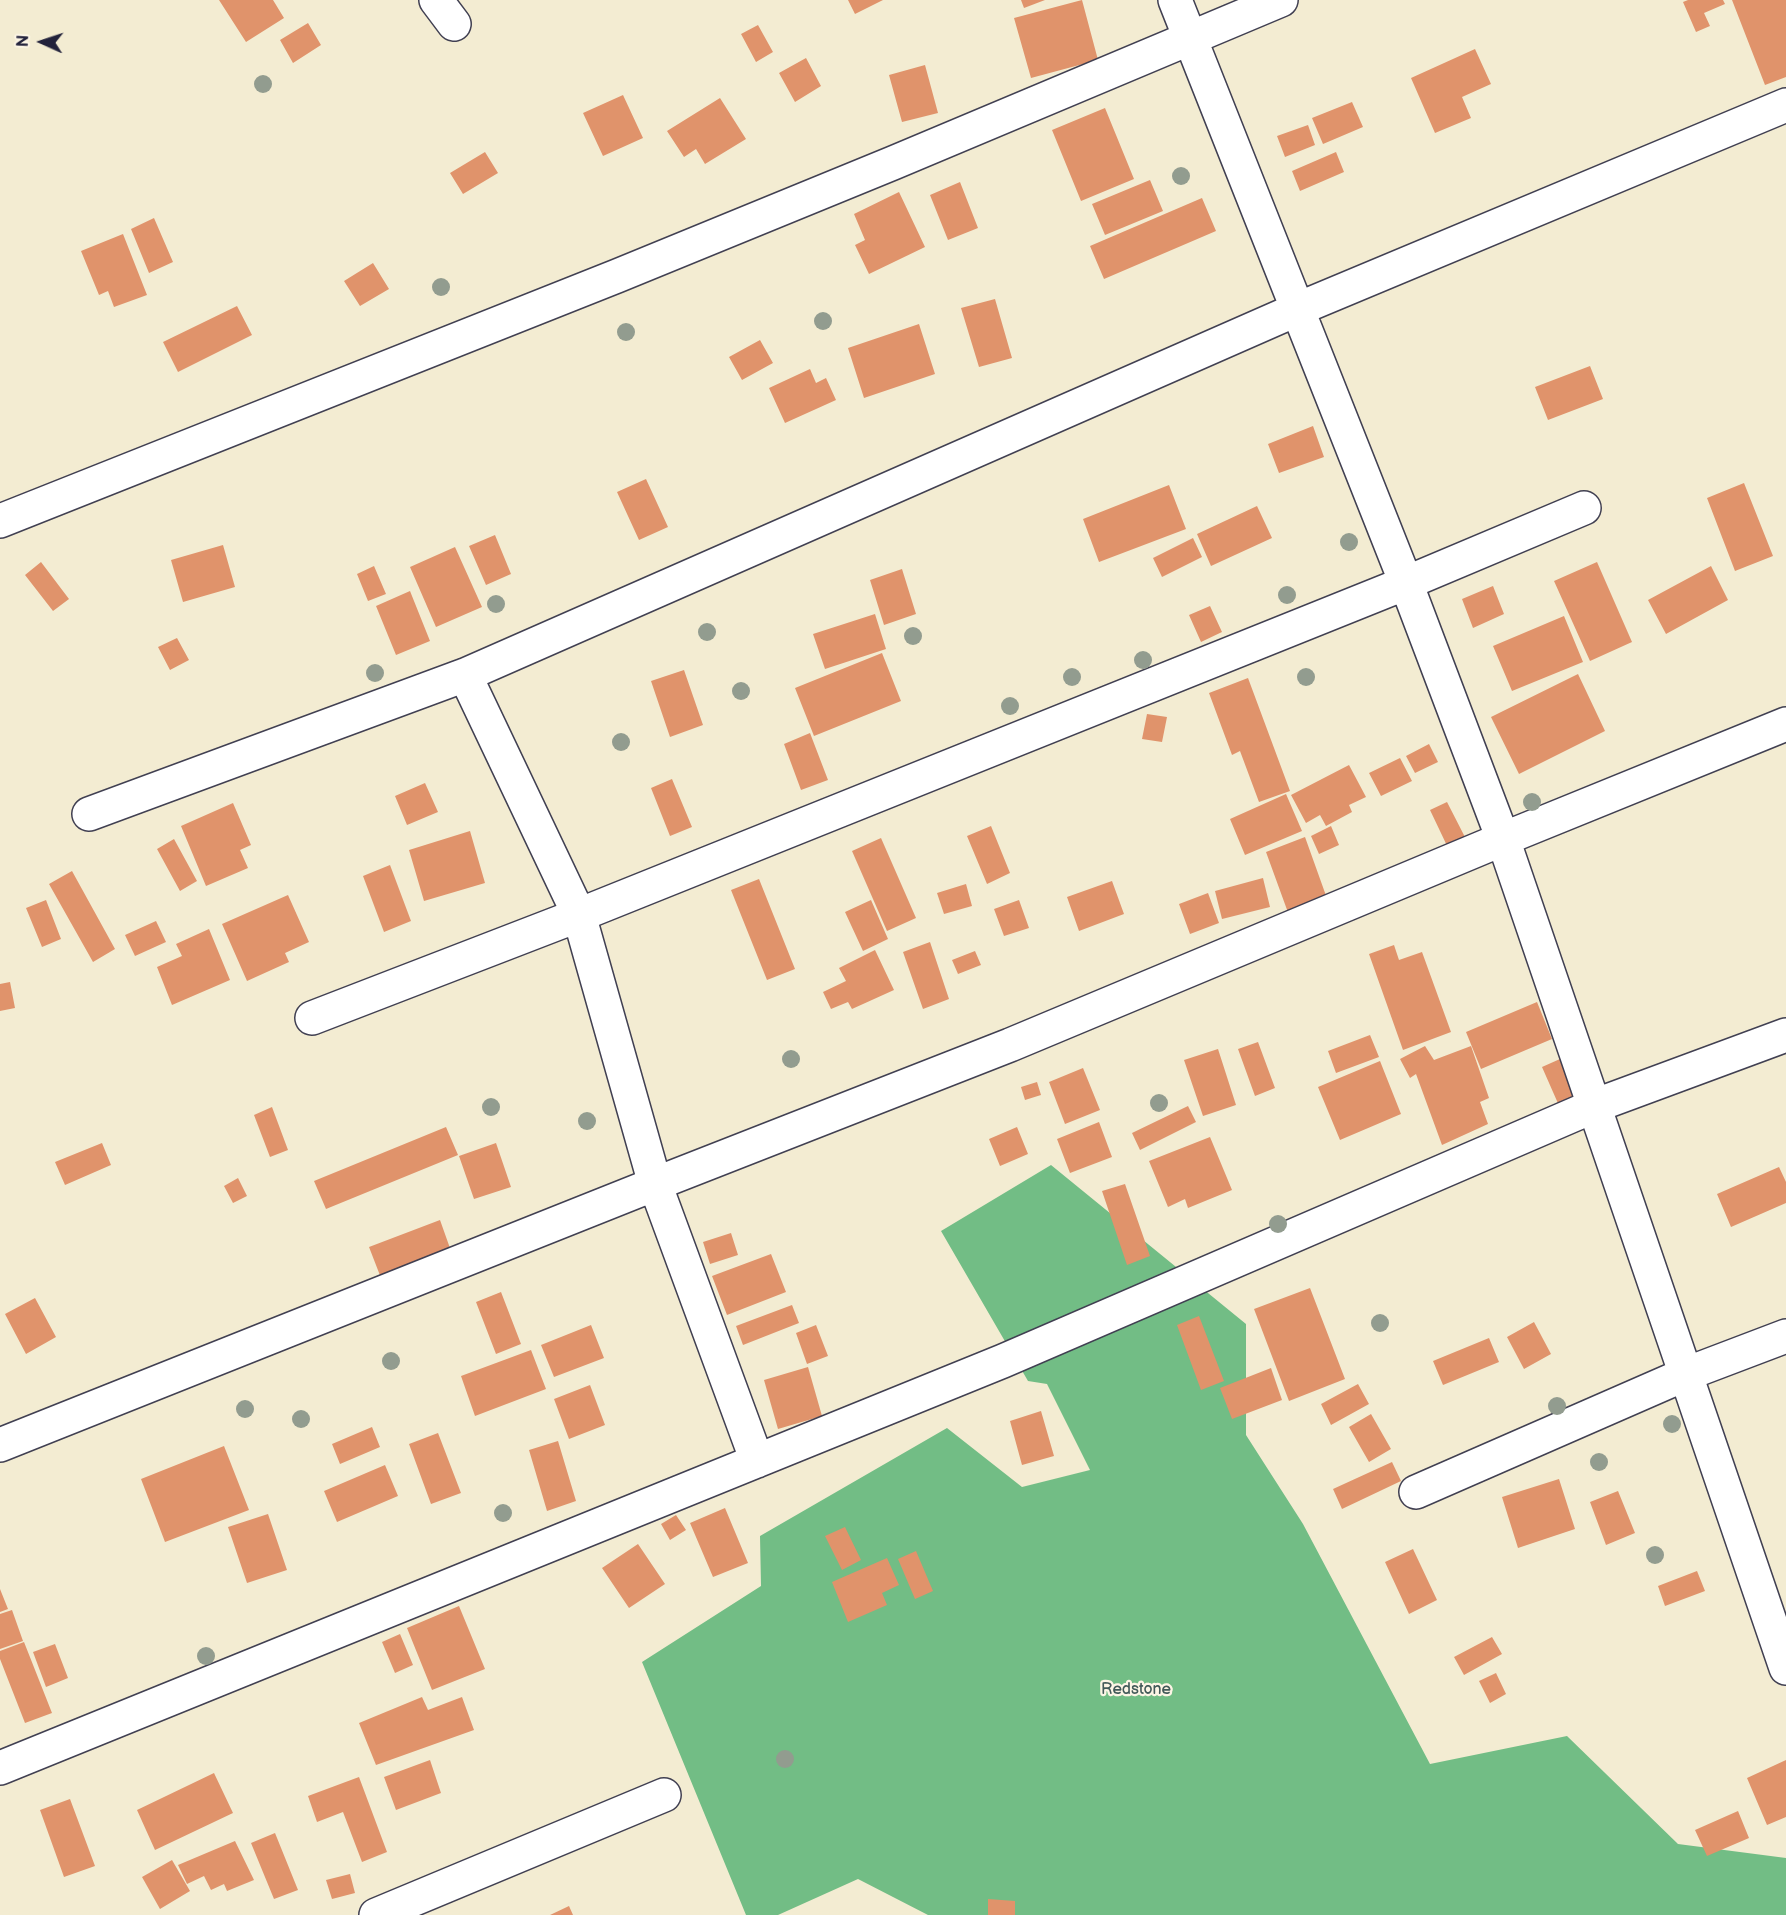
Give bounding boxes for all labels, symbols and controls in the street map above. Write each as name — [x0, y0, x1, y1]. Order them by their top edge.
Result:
north arrow — [12, 12, 72, 72]
text: N — [14, 35, 33, 48]
park label: Redstone — [1101, 1680, 1171, 1700]

